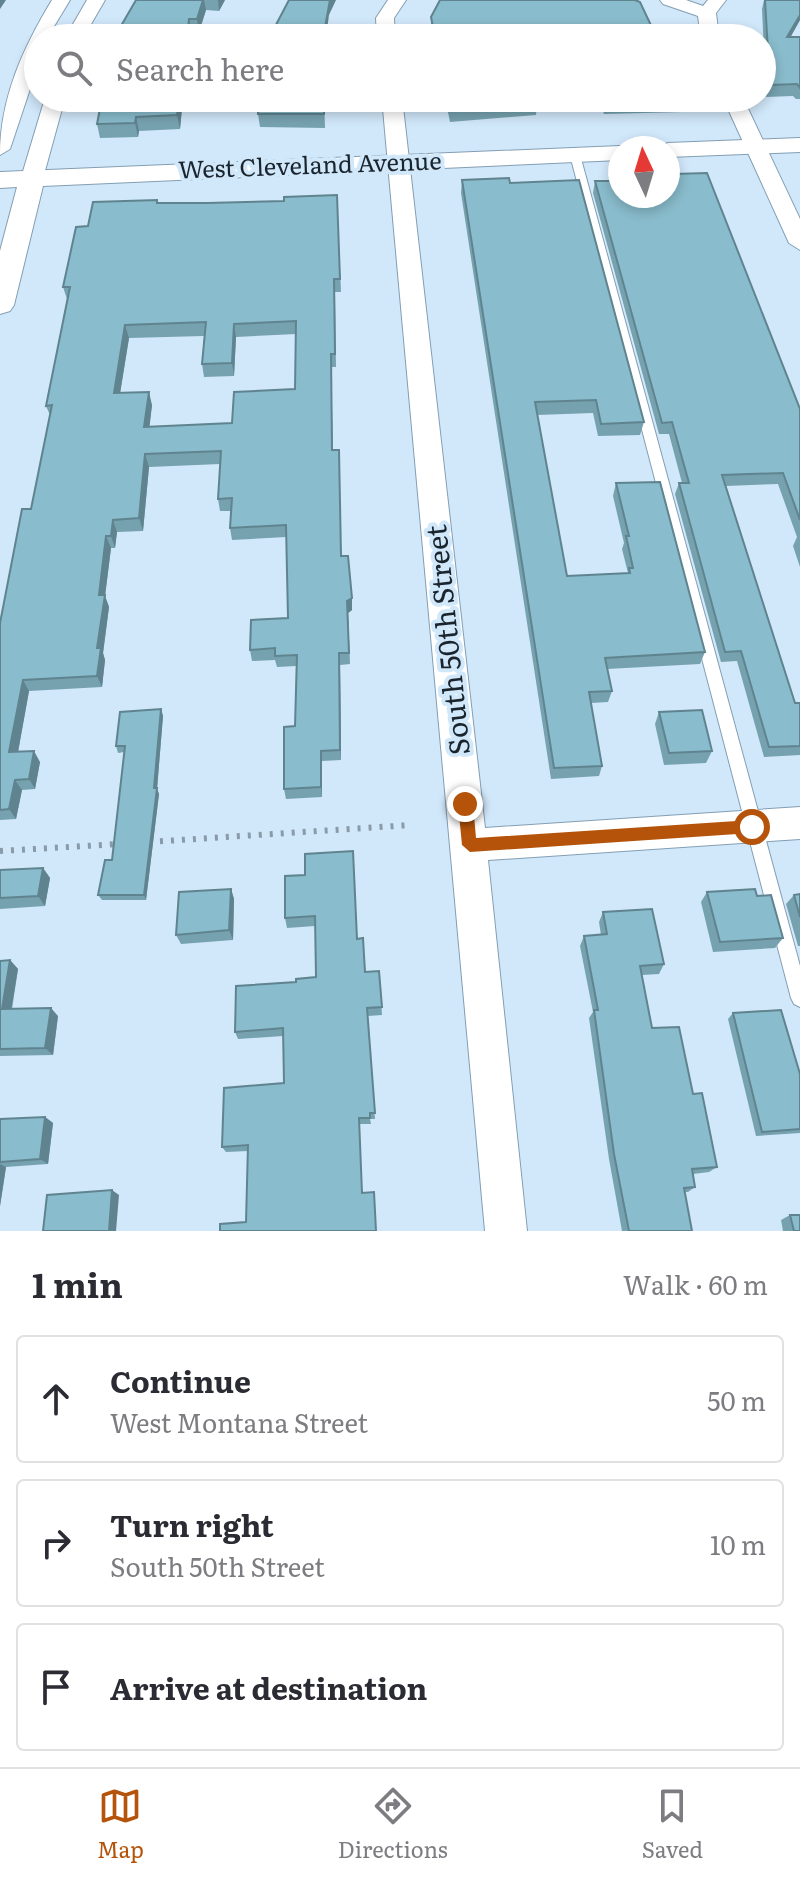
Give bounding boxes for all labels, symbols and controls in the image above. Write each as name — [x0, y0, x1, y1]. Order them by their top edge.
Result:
search box — [24, 24, 776, 112]
icon: search — [52, 46, 96, 90]
text: Search here — [116, 46, 284, 90]
north arrow — [608, 136, 680, 208]
street label: West Cleveland Avenue — [178, 141, 442, 186]
street label: South 50th Street — [413, 522, 479, 757]
route end — [447, 786, 483, 822]
route start — [734, 809, 770, 845]
text: 1 min — [32, 1258, 123, 1308]
text: Walk · 60 m — [623, 1264, 768, 1303]
text: Continue — [110, 1358, 251, 1402]
icon: ahead — [34, 1377, 78, 1421]
text: 50 m — [707, 1380, 766, 1419]
text: West Montana Street — [110, 1402, 368, 1441]
text: Turn right — [110, 1502, 274, 1546]
icon: right — [34, 1521, 78, 1565]
text: 10 m — [710, 1524, 766, 1563]
text: South 50th Street — [110, 1546, 325, 1585]
icon: arrive — [34, 1665, 78, 1709]
text: Arrive at destination — [110, 1665, 427, 1709]
tab: Map — [97, 1784, 144, 1865]
tab: Directions — [338, 1784, 448, 1865]
tab: Saved — [642, 1784, 703, 1865]

